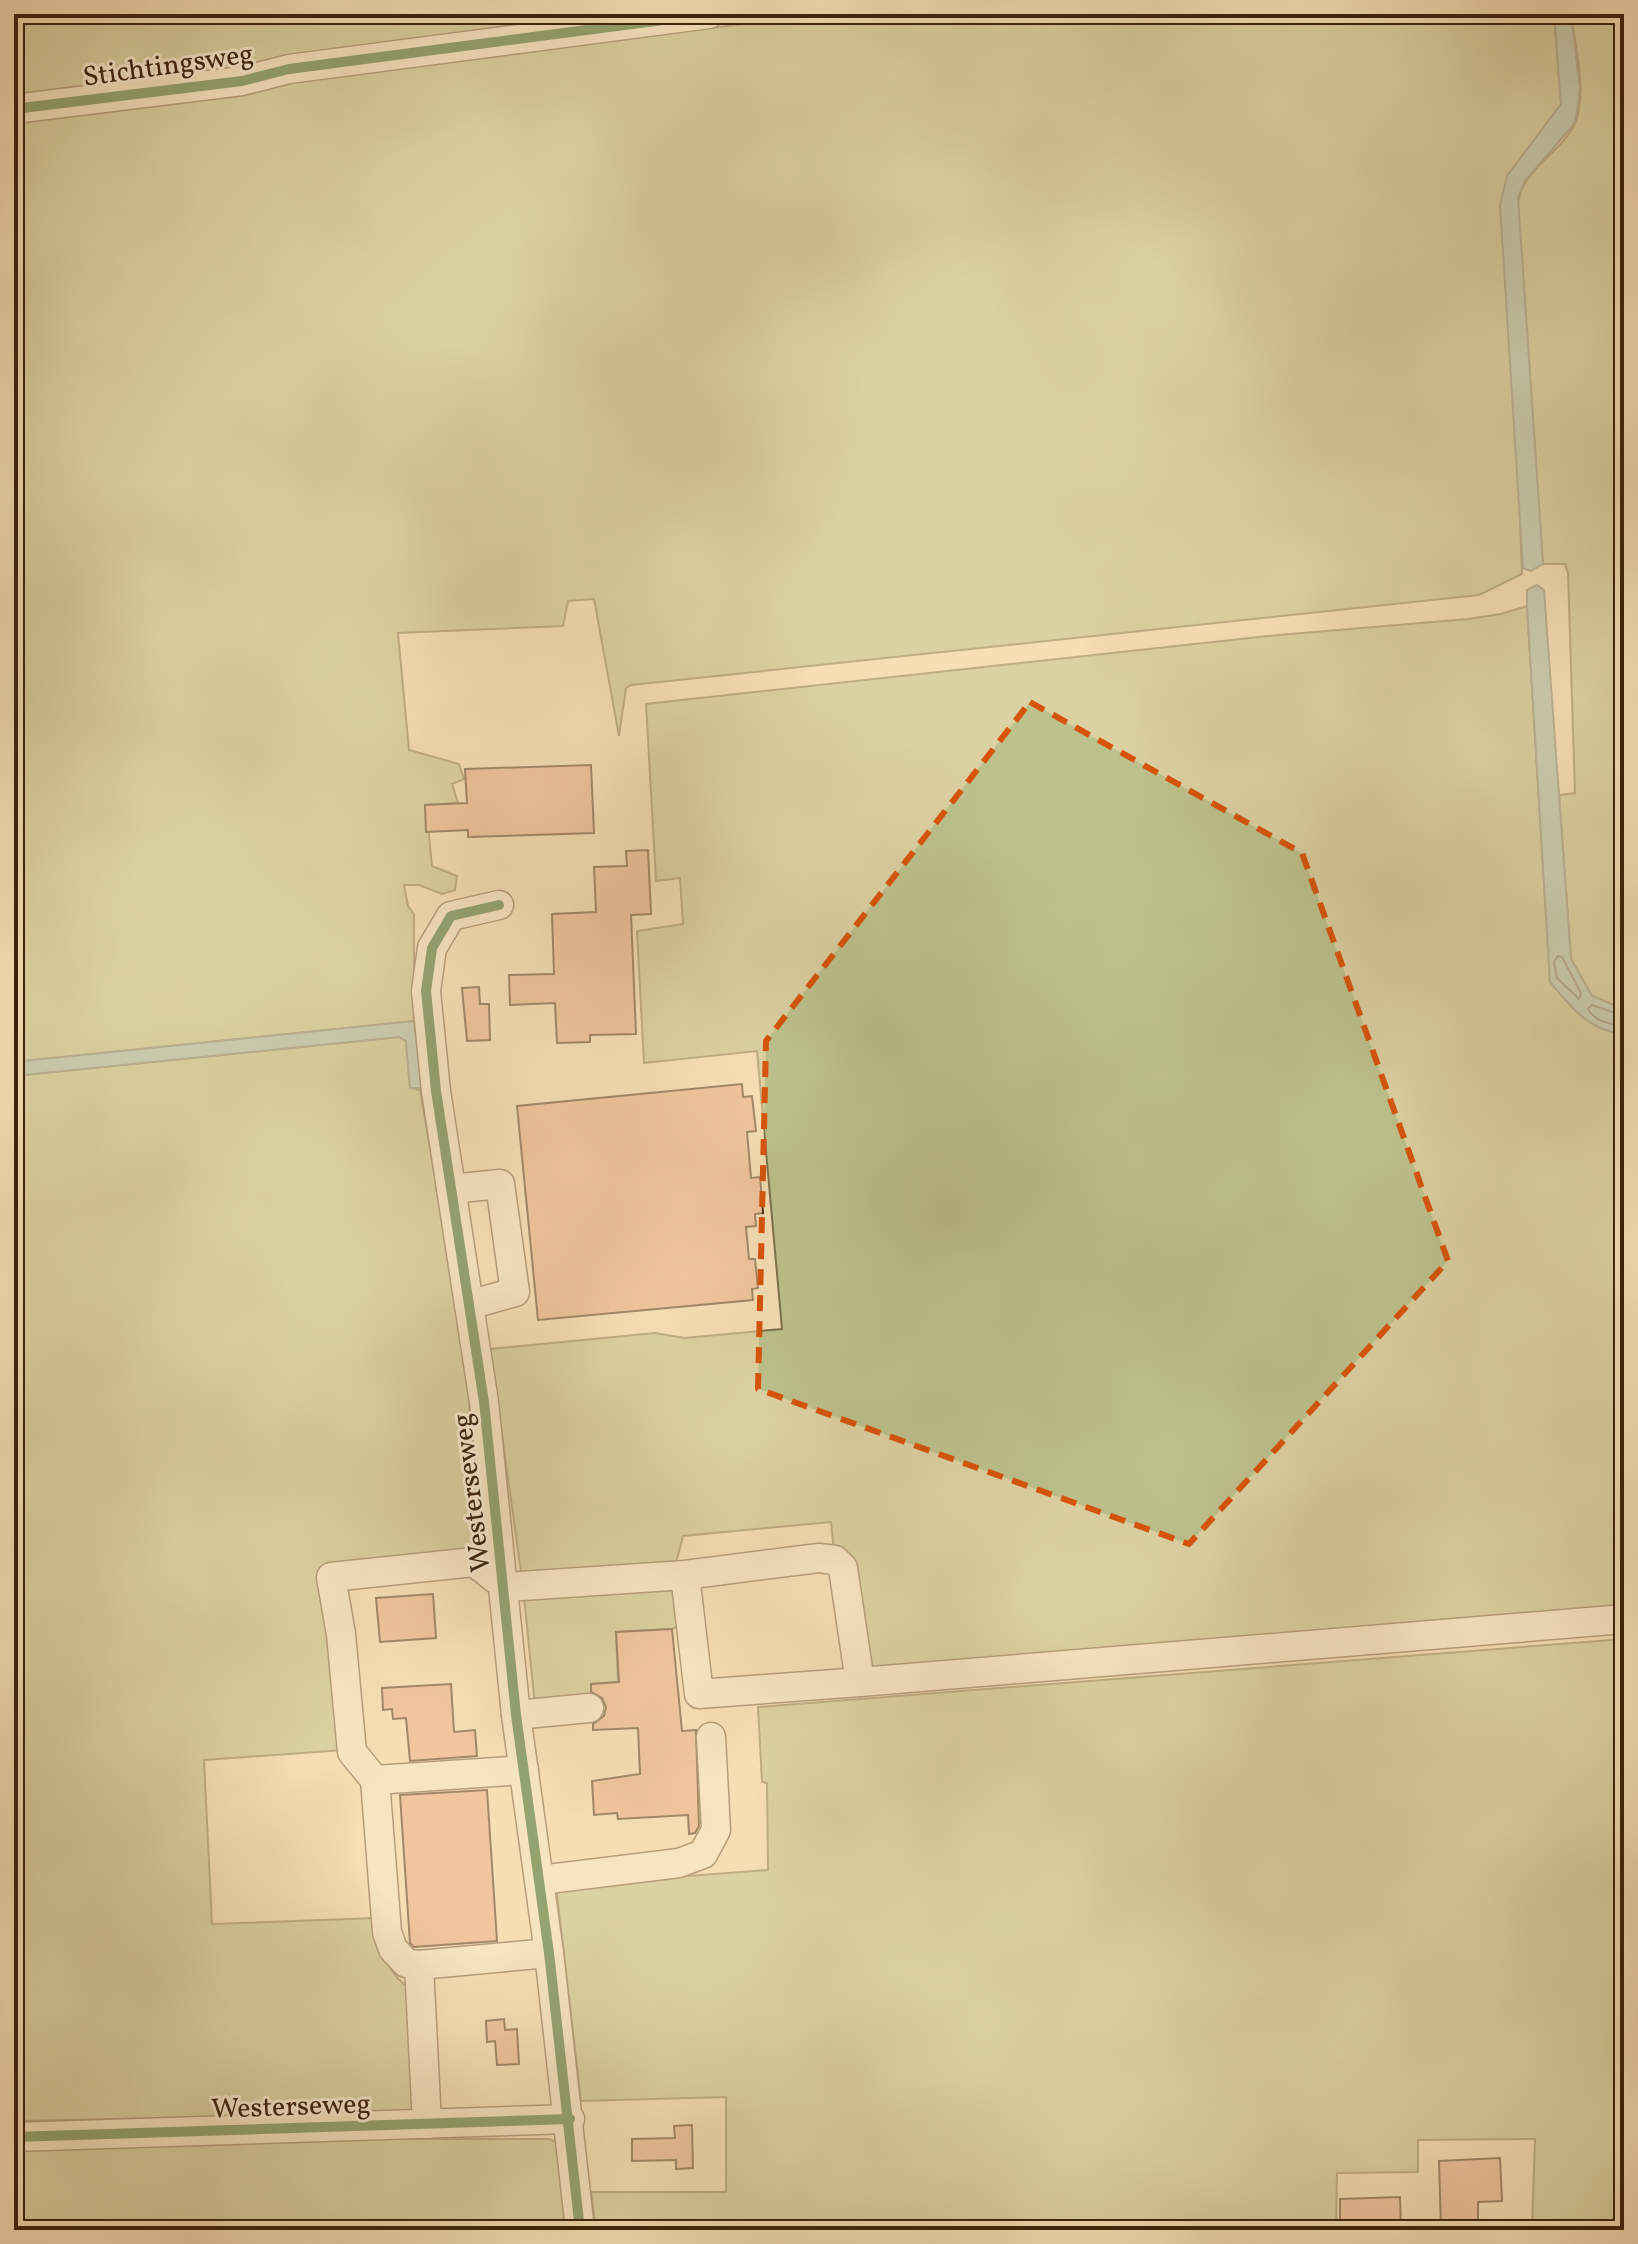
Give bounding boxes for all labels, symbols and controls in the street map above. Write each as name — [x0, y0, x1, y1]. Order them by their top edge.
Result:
street label: Stichtingsweg — [81, 35, 256, 98]
street label: Westerseweg — [443, 1411, 502, 1574]
street label: Westerseweg — [211, 2085, 372, 2130]

